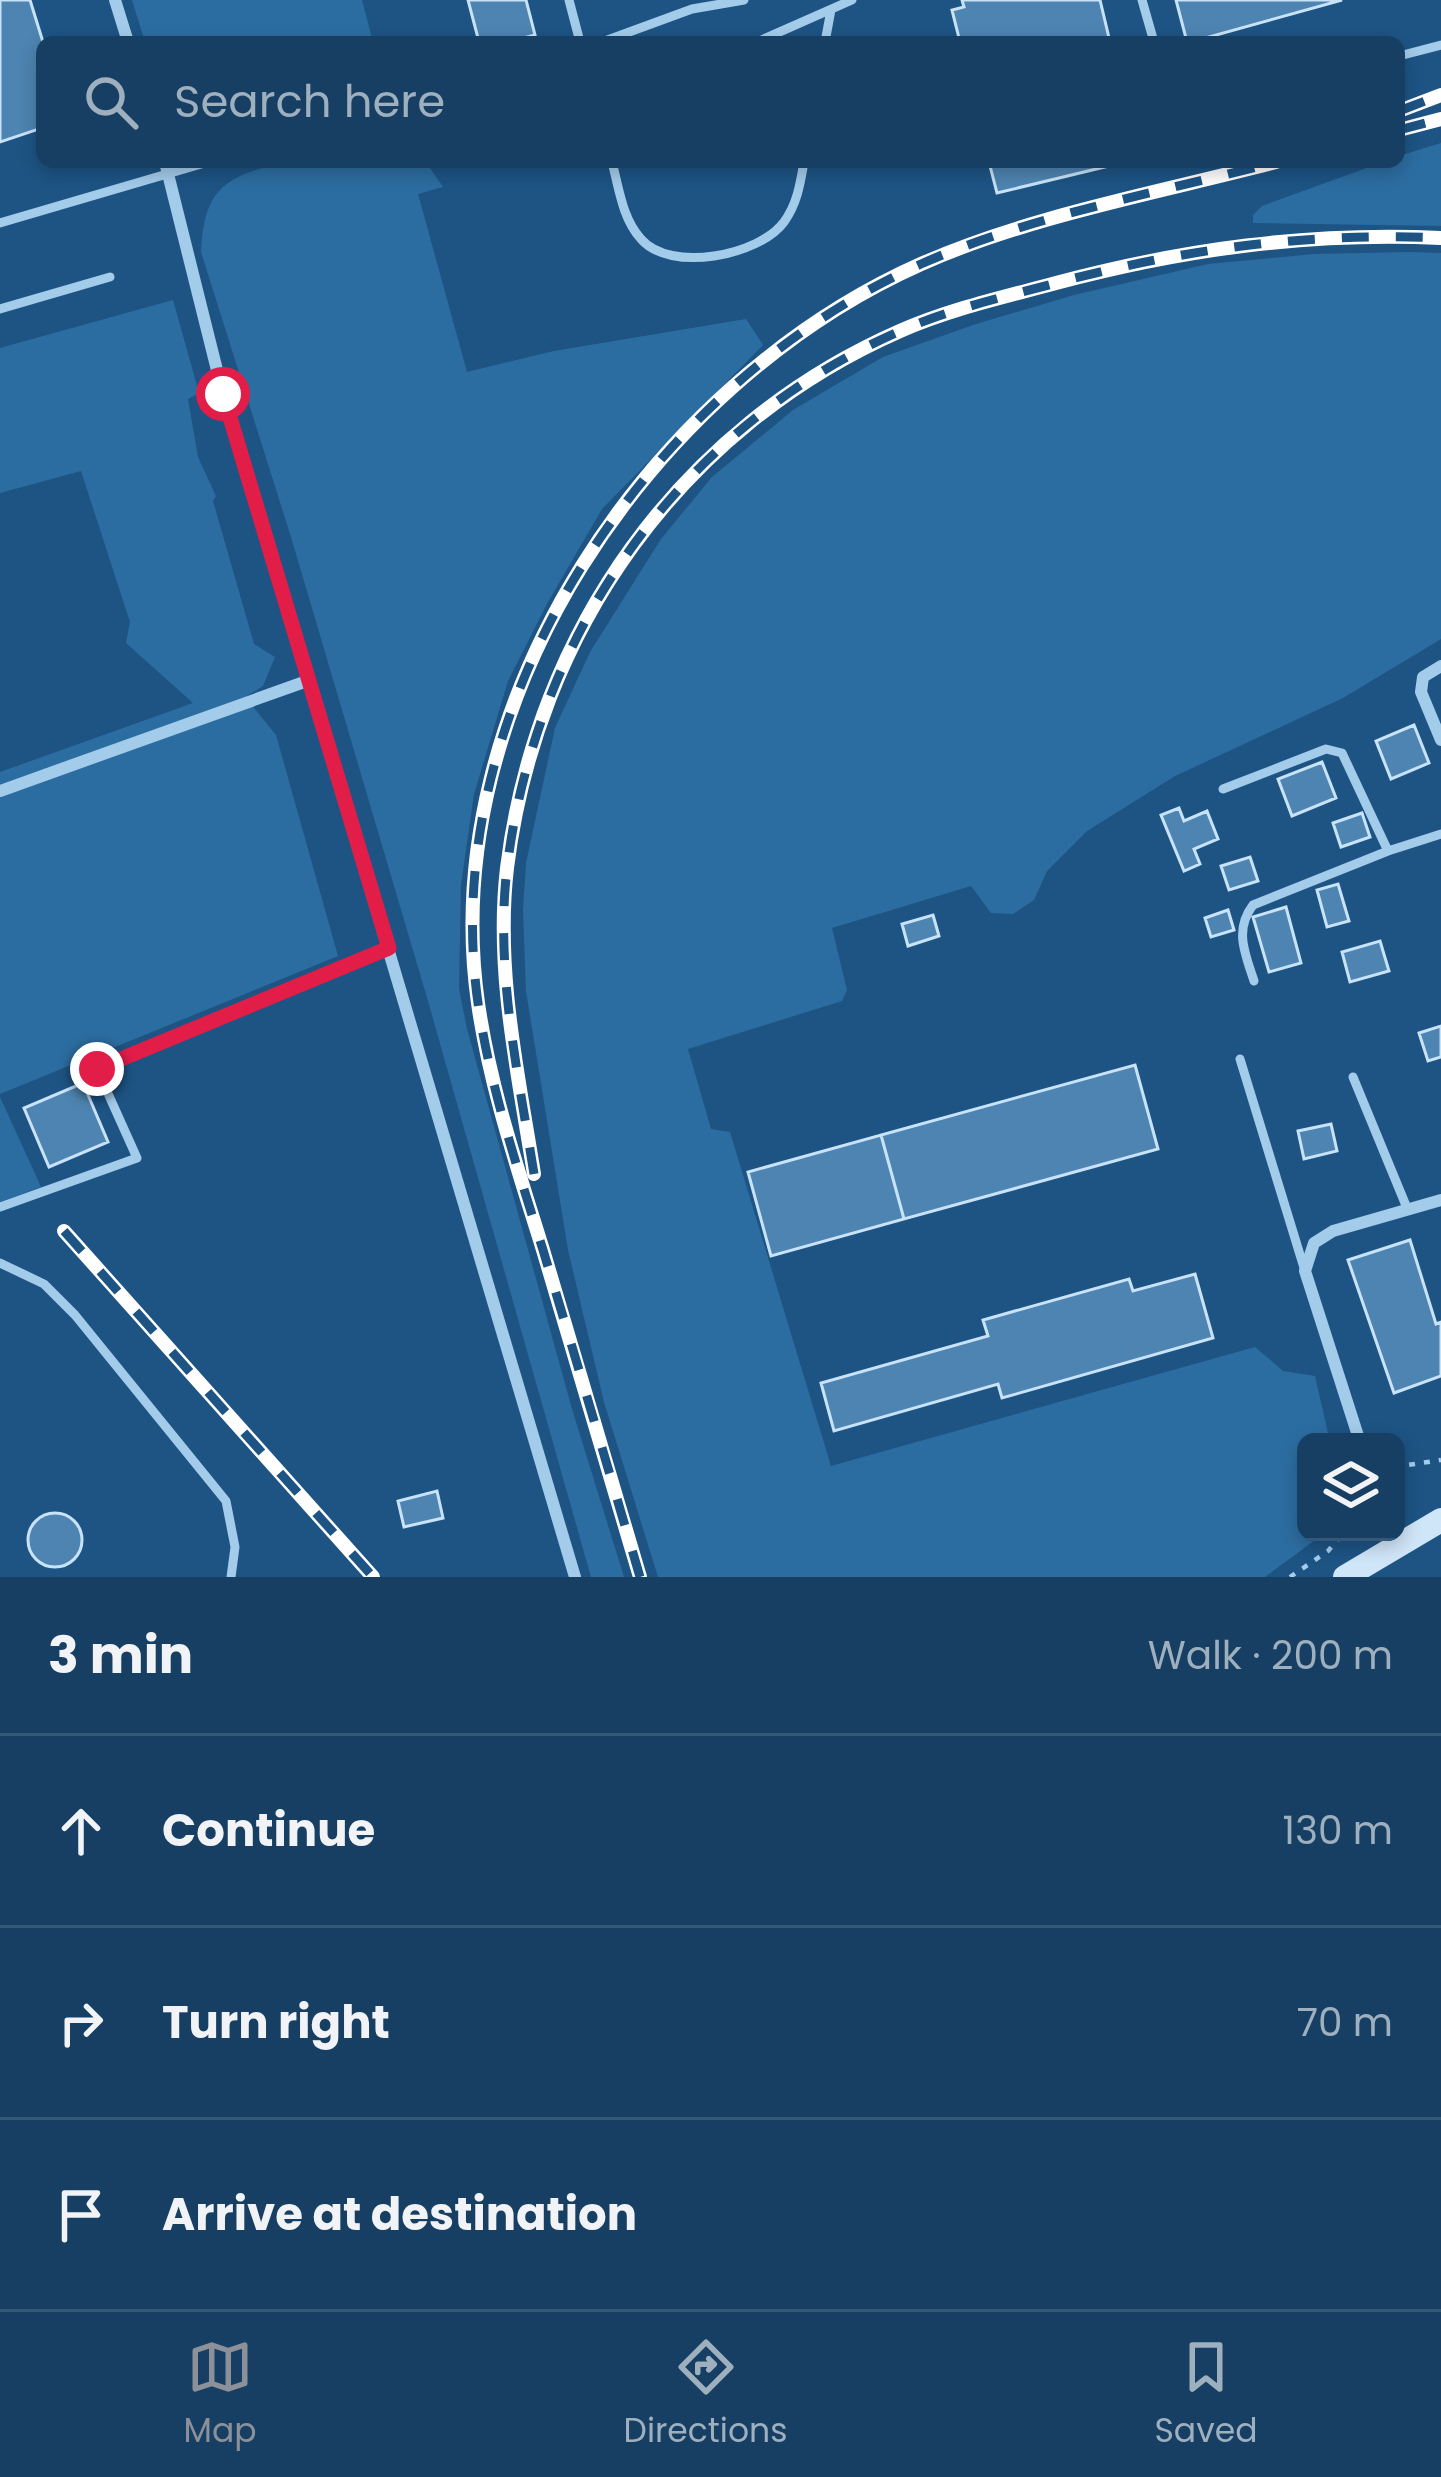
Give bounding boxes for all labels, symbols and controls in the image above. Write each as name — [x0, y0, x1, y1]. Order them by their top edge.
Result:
search box — [36, 36, 1405, 168]
icon: search — [78, 69, 144, 135]
text: Search here — [174, 70, 445, 133]
route start — [196, 367, 250, 421]
route end — [70, 1042, 124, 1096]
map controls — [1297, 1433, 1405, 1541]
button: layers — [1297, 1433, 1405, 1541]
text: 3 min — [48, 1619, 193, 1691]
text: Walk · 200 m — [1148, 1628, 1393, 1683]
icon: ahead — [48, 1798, 114, 1864]
text: Continue — [162, 1799, 375, 1862]
text: 130 m — [1282, 1803, 1393, 1858]
icon: right — [48, 1990, 114, 2056]
text: Turn right — [162, 1991, 390, 2054]
text: 70 m — [1297, 1995, 1393, 2050]
icon: arrive — [48, 2182, 114, 2248]
text: Arrive at destination — [162, 2183, 637, 2246]
tab: Map — [184, 2334, 257, 2456]
tab: Directions — [624, 2334, 787, 2456]
tab: Saved — [1155, 2334, 1257, 2456]

